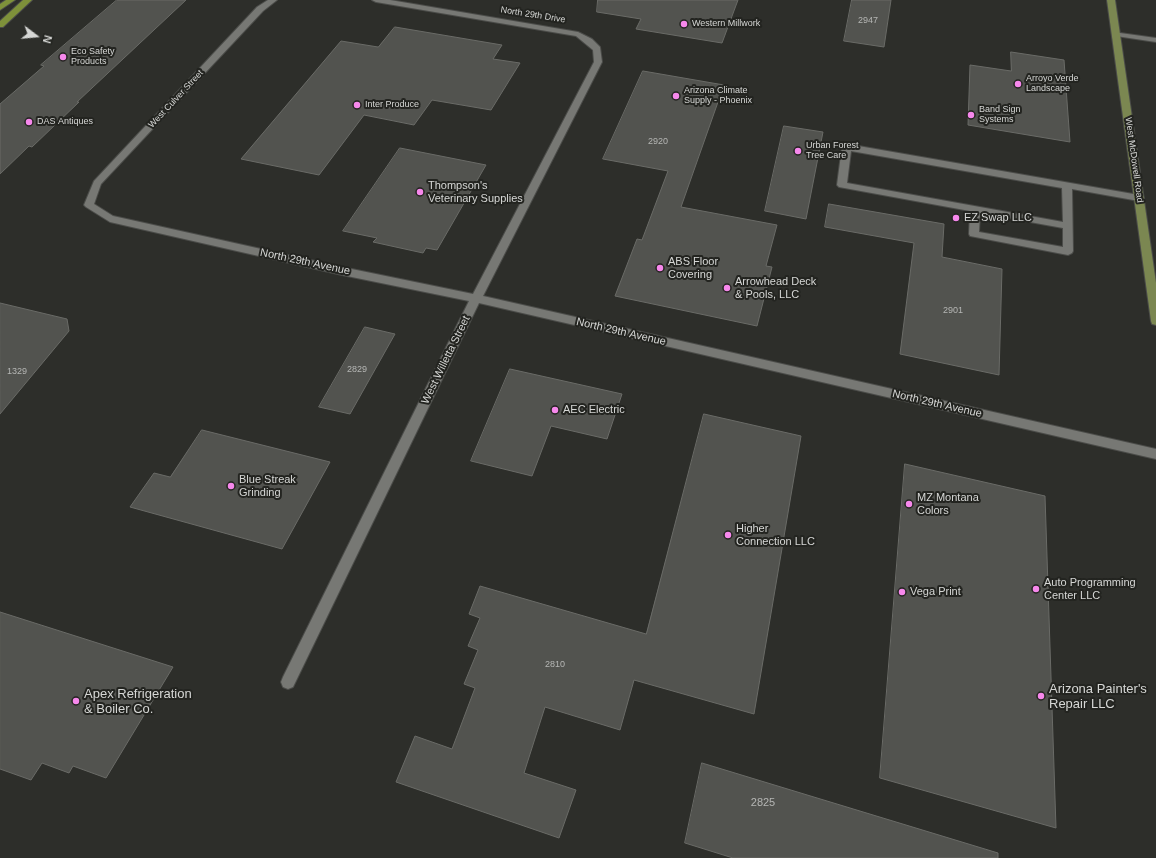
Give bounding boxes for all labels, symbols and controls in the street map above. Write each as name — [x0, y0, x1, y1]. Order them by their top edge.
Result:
street label: North 29th Drive — [500, 5, 566, 25]
north arrow — [16, 16, 56, 56]
house number: 2947 — [858, 16, 878, 26]
marker: Western Millwork — [679, 19, 689, 29]
place label: Western Millwork — [692, 19, 760, 29]
text: N — [41, 34, 54, 45]
place label: Eco Safety Products — [71, 47, 115, 68]
marker: Eco Safety Products — [58, 52, 68, 62]
street label: West Culver Street — [146, 68, 206, 130]
place label: Arroyo Verde Landscape — [1026, 74, 1079, 95]
marker: Arroyo Verde Landscape — [1013, 79, 1023, 89]
place label: Arizona Climate Supply - Phoenix — [684, 86, 752, 107]
marker: Arizona Climate Supply - Phoenix — [671, 91, 681, 101]
marker: Inter Produce — [352, 100, 362, 110]
place label: Inter Produce — [365, 100, 419, 110]
place label: Band Sign Systems — [979, 105, 1021, 126]
marker: Band Sign Systems — [966, 110, 976, 120]
marker: DAS Antiques — [24, 117, 34, 127]
place label: DAS Antiques — [37, 117, 93, 127]
street label: West McDowell Road — [1123, 117, 1145, 203]
house number: 2920 — [648, 137, 668, 147]
place label: Urban Forest Tree Care — [806, 141, 859, 162]
marker: Urban Forest Tree Care — [793, 146, 803, 156]
place label: Thompson's Veterinary Supplies — [428, 179, 523, 205]
marker: Thompson's Veterinary Supplies — [415, 187, 425, 197]
place label: EZ Swap LLC — [964, 211, 1032, 225]
marker: EZ Swap LLC — [951, 213, 961, 223]
street label: North 29th Avenue — [259, 246, 351, 278]
place label: ABS Floor Covering — [668, 255, 718, 281]
marker: ABS Floor Covering — [655, 263, 665, 273]
place label: Arrowhead Deck & Pools, LLC — [735, 275, 816, 301]
marker: Arrowhead Deck & Pools, LLC — [722, 283, 732, 293]
house number: 2901 — [943, 306, 963, 316]
street label: West Willetta Street — [419, 314, 473, 406]
street label: North 29th Avenue — [575, 315, 667, 349]
house number: 2829 — [347, 365, 367, 375]
house number: 1329 — [7, 367, 27, 377]
street label: North 29th Avenue — [891, 387, 983, 421]
place label: AEC Electric — [563, 403, 625, 417]
marker: AEC Electric — [550, 405, 560, 415]
place label: Blue Streak Grinding — [239, 473, 296, 499]
marker: Blue Streak Grinding — [226, 481, 236, 491]
place label: MZ Montana Colors — [917, 491, 979, 517]
marker: MZ Montana Colors — [904, 499, 914, 509]
place label: Higher Connection LLC — [736, 522, 815, 548]
marker: Higher Connection LLC — [723, 530, 733, 540]
place label: Auto Programming Center LLC — [1044, 576, 1136, 602]
marker: Auto Programming Center LLC — [1031, 584, 1041, 594]
place label: Vega Print — [910, 585, 961, 599]
marker: Vega Print — [897, 587, 907, 597]
house number: 2810 — [545, 660, 565, 670]
place label: Arizona Painter's Repair LLC — [1049, 681, 1147, 712]
place label: Apex Refrigeration & Boiler Co. — [84, 686, 192, 717]
marker: Arizona Painter's Repair LLC — [1036, 691, 1046, 701]
marker: Apex Refrigeration & Boiler Co. — [71, 696, 81, 706]
house number: 2825 — [751, 796, 775, 810]

